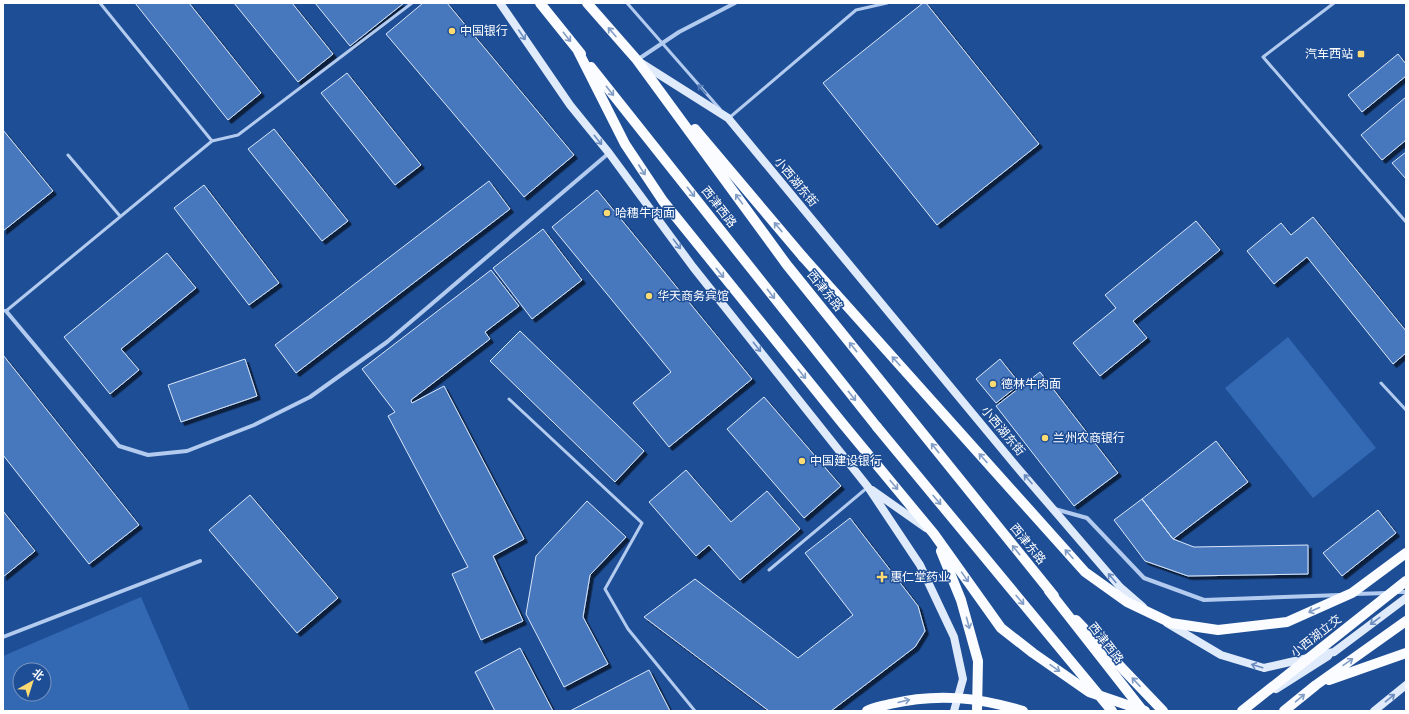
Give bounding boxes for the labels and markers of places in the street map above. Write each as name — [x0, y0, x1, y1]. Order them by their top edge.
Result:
place label: 中国银行 — [460, 21, 508, 40]
marker: 中国银行 — [447, 26, 457, 36]
place label: 汽车西站 — [1305, 44, 1353, 63]
marker: 汽车西站 — [1356, 49, 1366, 59]
place label: 哈穗牛肉面 — [615, 203, 675, 222]
marker: 哈穗牛肉面 — [602, 208, 612, 218]
place label: 华天商务宾馆 — [657, 286, 729, 305]
marker: 华天商务宾馆 — [644, 291, 654, 301]
place label: 德林牛肉面 — [1001, 374, 1061, 393]
marker: 德林牛肉面 — [988, 379, 998, 389]
place label: 兰州农商银行 — [1053, 428, 1125, 447]
marker: 兰州农商银行 — [1040, 433, 1050, 443]
place label: 中国建设银行 — [810, 451, 882, 470]
marker: 中国建设银行 — [797, 456, 807, 466]
place label: 惠仁堂药业 — [890, 567, 950, 586]
marker: 惠仁堂药业 — [877, 572, 887, 582]

